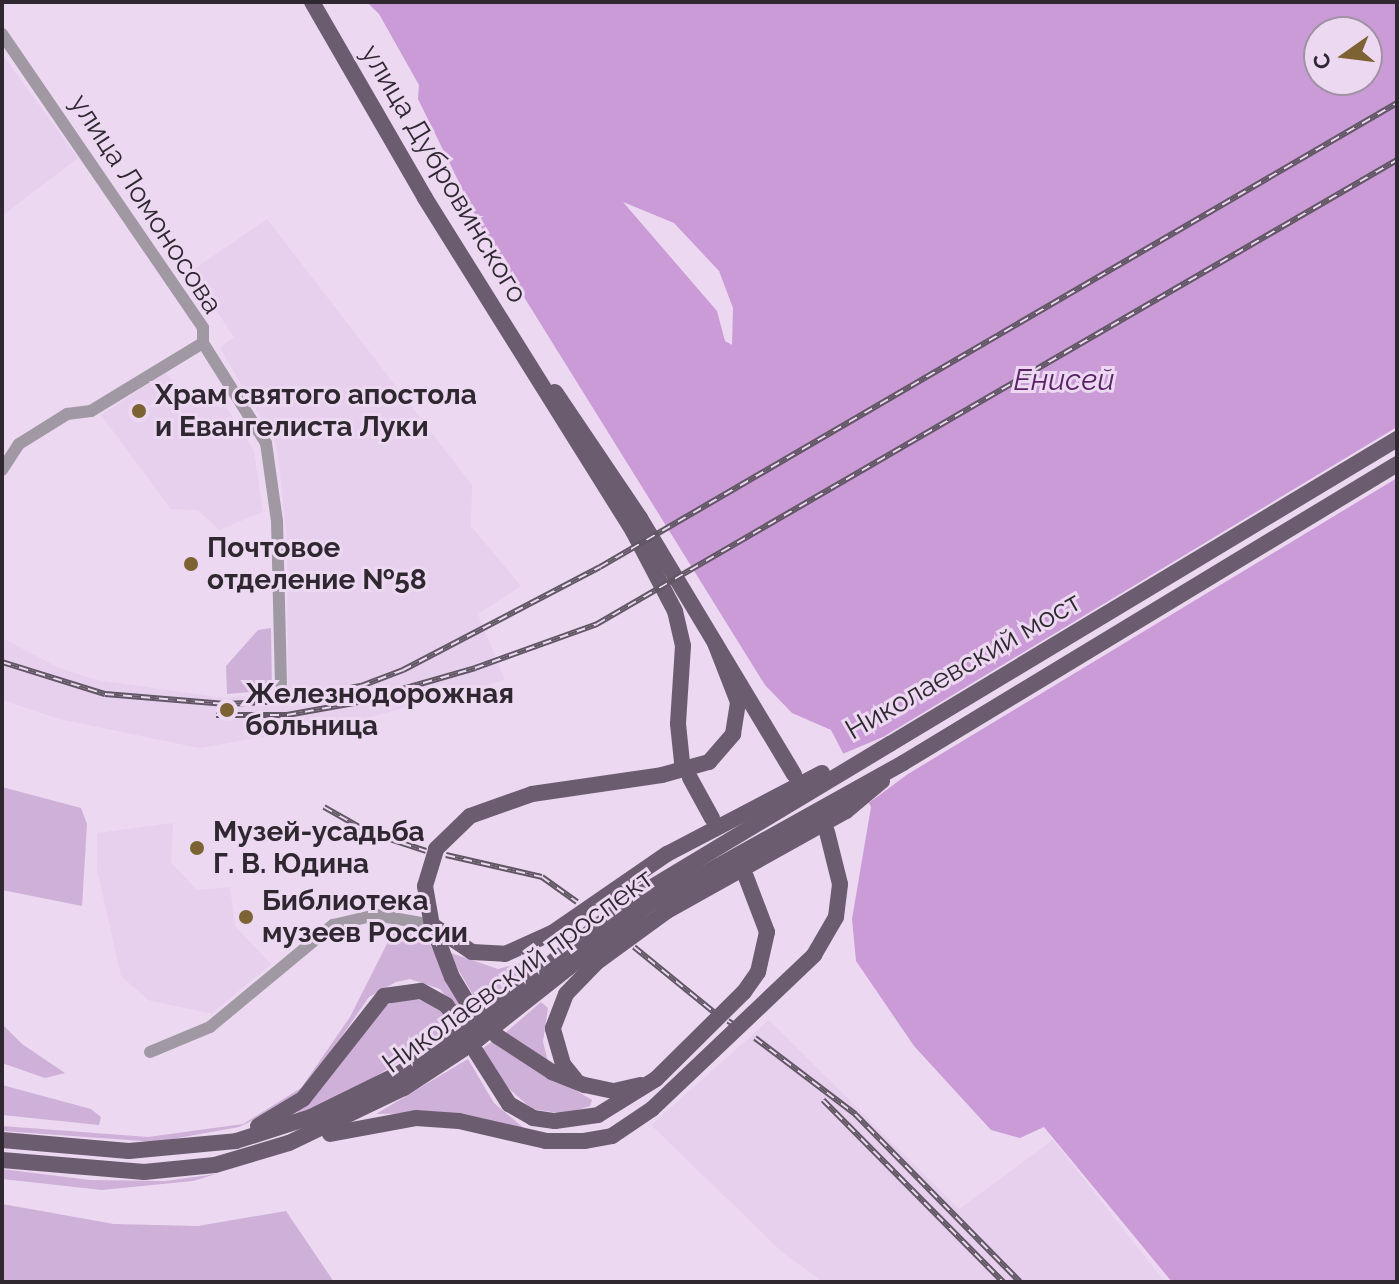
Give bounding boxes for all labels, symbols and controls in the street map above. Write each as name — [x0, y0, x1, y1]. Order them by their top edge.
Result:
north arrow — [1303, 16, 1383, 96]
street label: улица Дубровинского — [354, 39, 534, 309]
text: С — [1307, 51, 1336, 72]
street label: улица Ломоносова — [63, 88, 229, 320]
water label: Енисей — [1013, 362, 1115, 398]
place label: Храм святого апостола и Евангелиста Луки — [155, 378, 477, 444]
marker: Храм святого апостола и Евангелиста Луки — [130, 402, 148, 420]
place label: Почтовое отделение №58 — [207, 531, 427, 597]
marker: Почтовое отделение №58 — [182, 555, 200, 573]
street label: Николаевский мост — [840, 585, 1086, 747]
place label: Железнодорожная больница — [245, 677, 514, 743]
marker: Железнодорожная больница — [216, 699, 238, 721]
place label: Музей-усадьба Г. В. Юдина — [213, 815, 425, 881]
marker: Музей-усадьба Г. В. Юдина — [188, 839, 206, 857]
street label: Николаевский проспект — [376, 862, 660, 1080]
place label: Библиотека музеев России — [262, 884, 468, 950]
marker: Библиотека музеев России — [237, 908, 255, 926]

